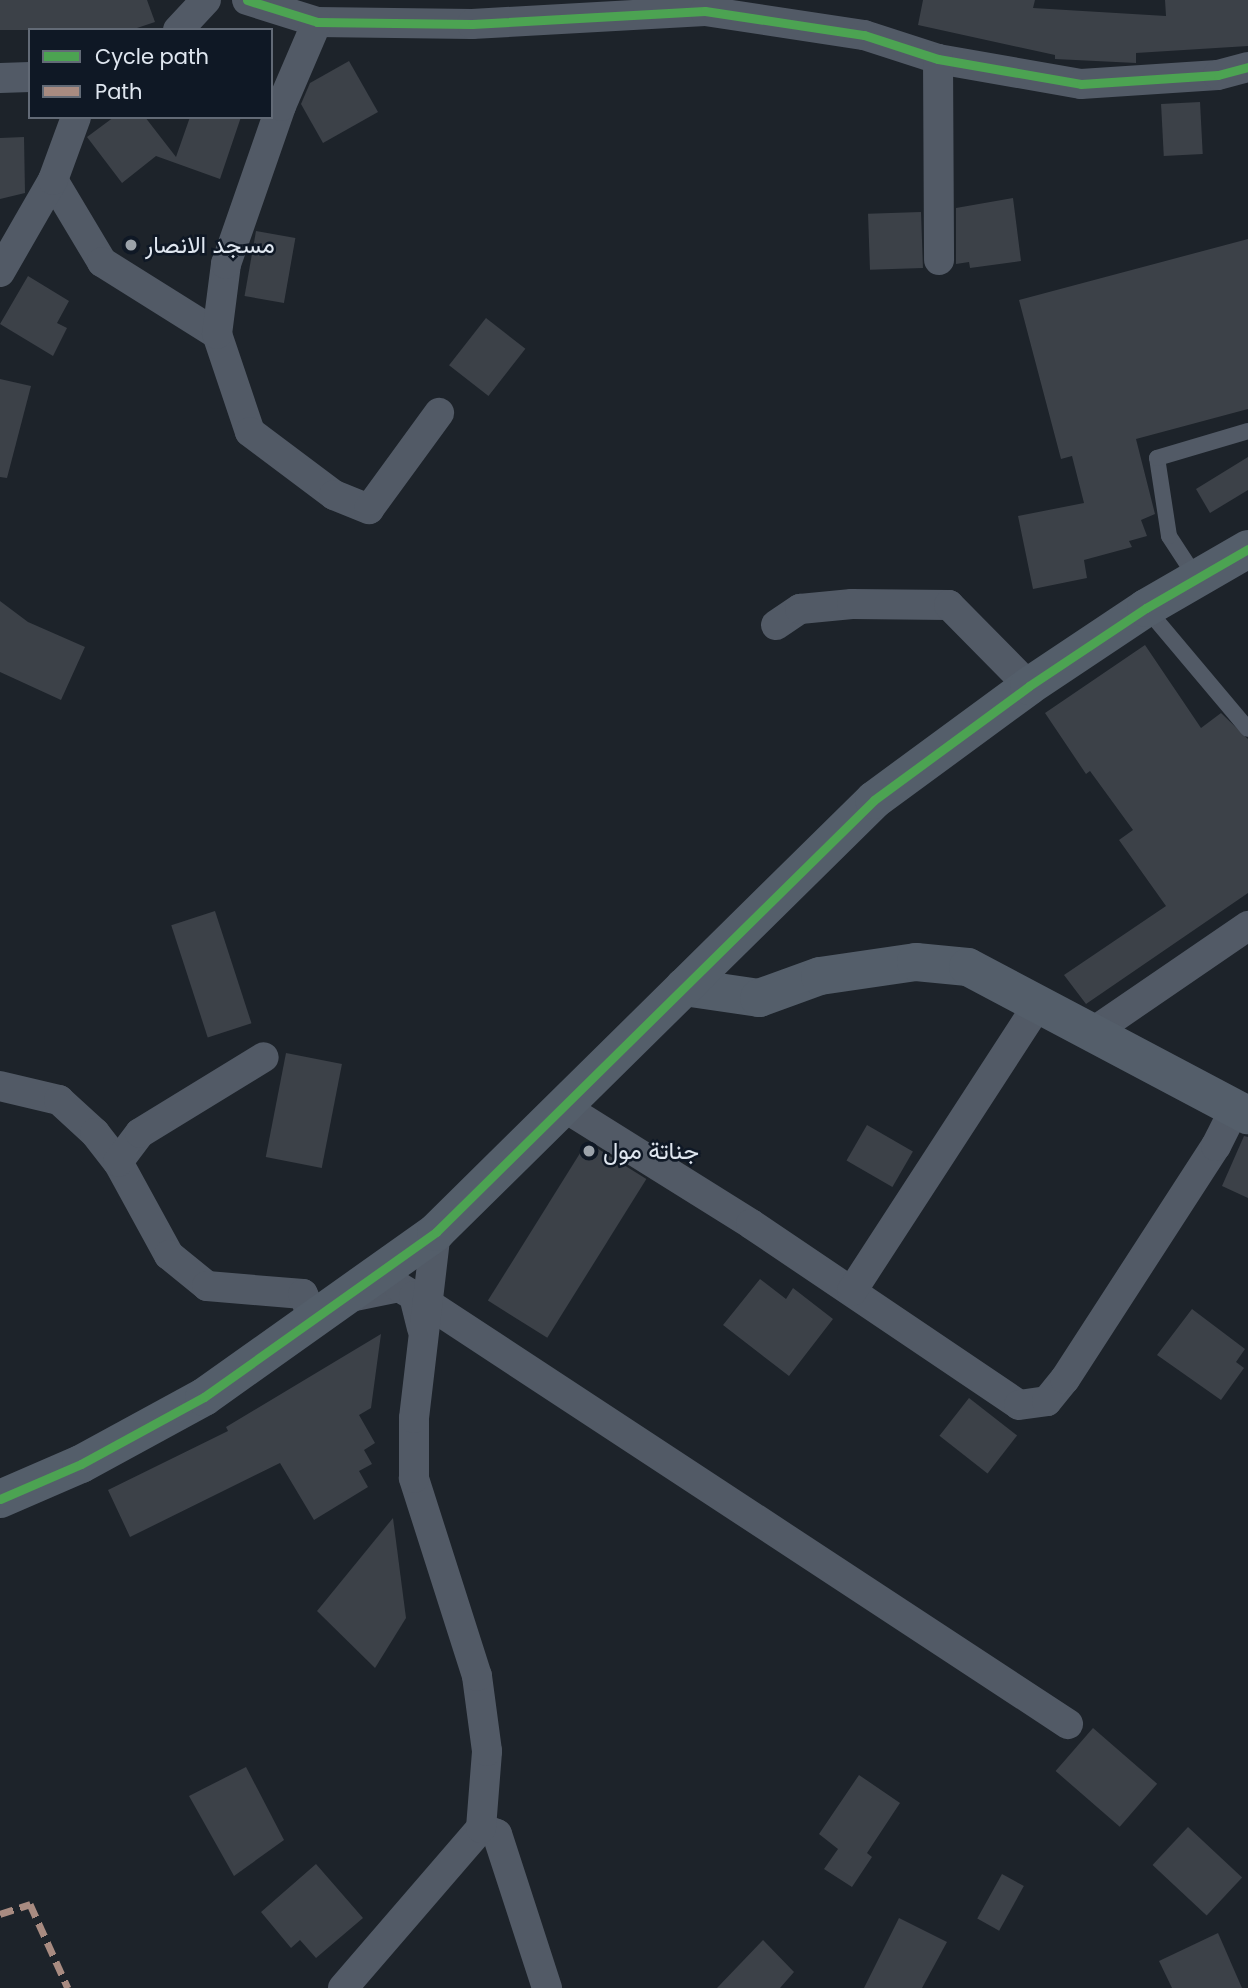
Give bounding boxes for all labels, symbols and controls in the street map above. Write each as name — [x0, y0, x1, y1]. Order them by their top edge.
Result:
legend — [28, 28, 273, 119]
text: Cycle path — [95, 42, 209, 71]
text: Path — [95, 77, 142, 106]
place label: مسجد الانصار — [145, 231, 275, 259]
marker: مسجد الانصار — [123, 237, 139, 253]
place label: جناتة مول — [603, 1137, 699, 1165]
marker: جناتة مول — [581, 1143, 597, 1159]

